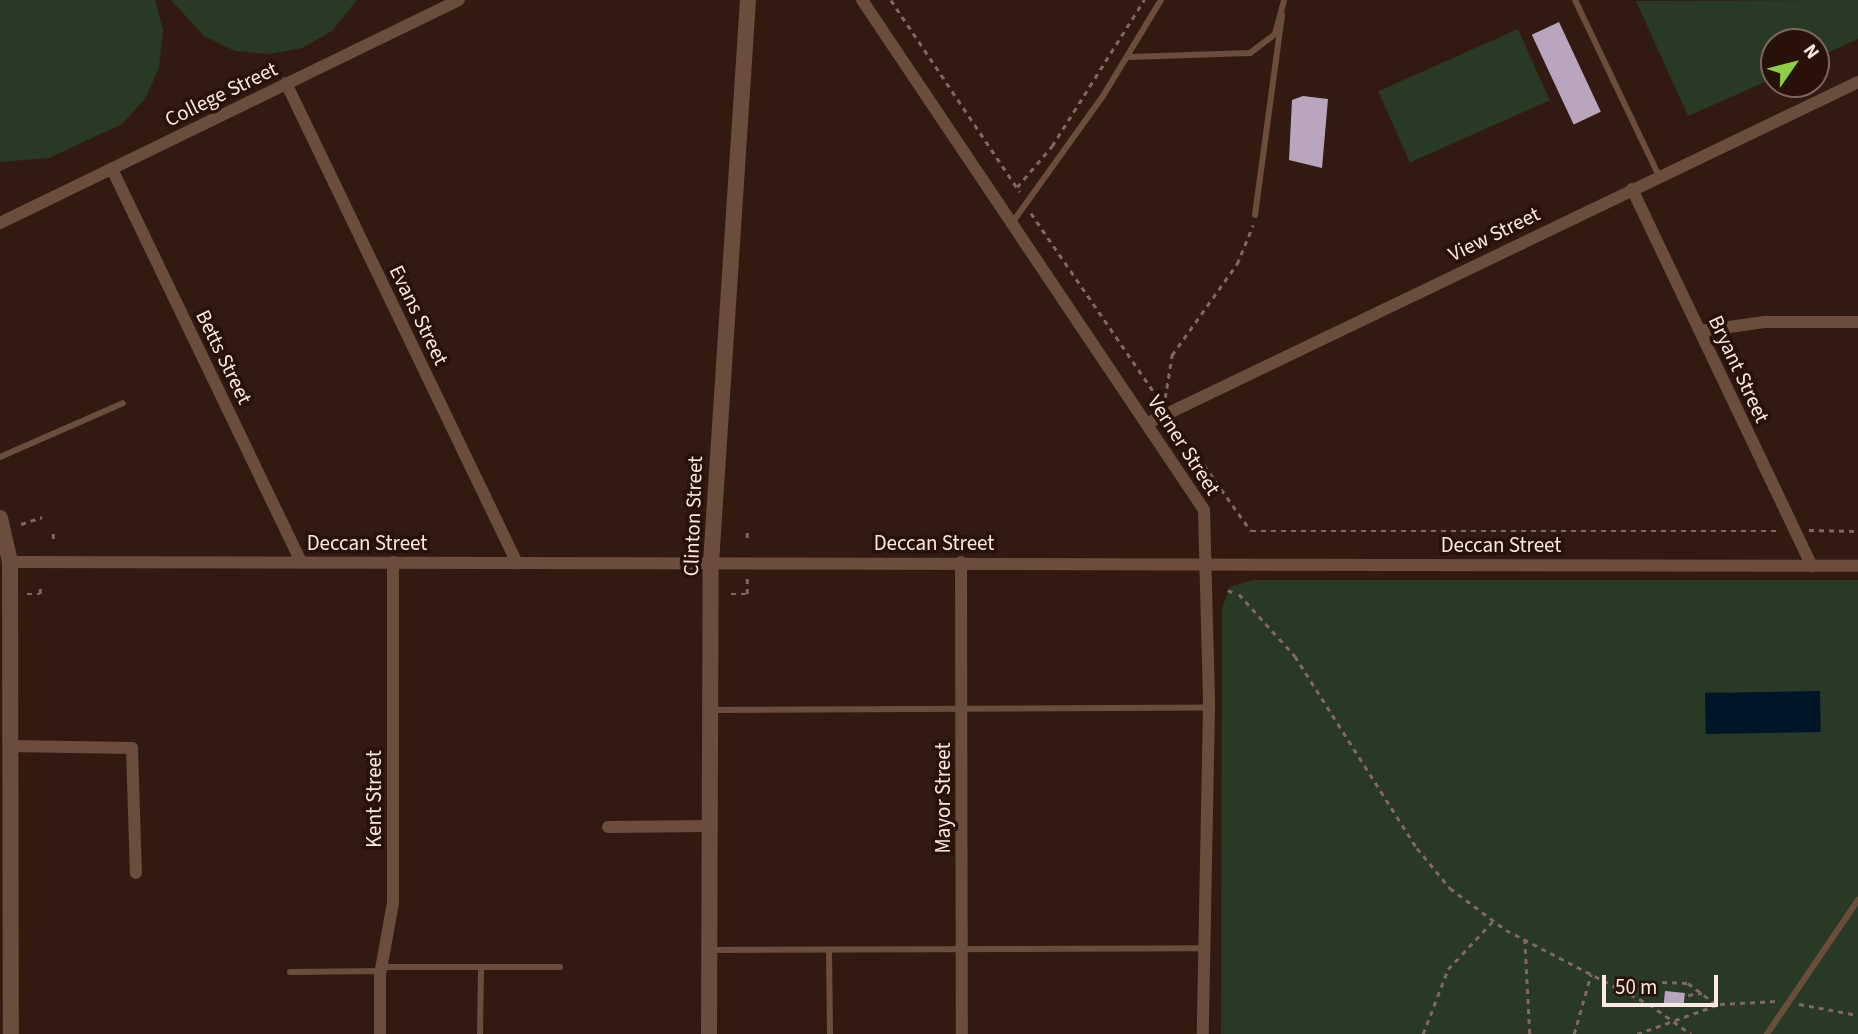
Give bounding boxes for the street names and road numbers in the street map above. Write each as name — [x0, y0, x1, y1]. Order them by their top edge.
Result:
street label: College Street — [161, 56, 281, 132]
street label: View Street — [1444, 201, 1544, 267]
street label: Evans Street — [384, 261, 454, 369]
street label: Betts Street — [190, 306, 258, 408]
street label: Bryant Street — [1703, 311, 1775, 427]
street label: Verner Street — [1142, 390, 1226, 500]
street label: Clinton Street — [678, 455, 708, 577]
street label: Deccan Street — [307, 530, 427, 556]
street label: Deccan Street — [874, 530, 994, 556]
street label: Deccan Street — [1441, 532, 1561, 558]
street label: Mayor Street — [930, 742, 956, 854]
street label: Kent Street — [361, 750, 387, 848]

